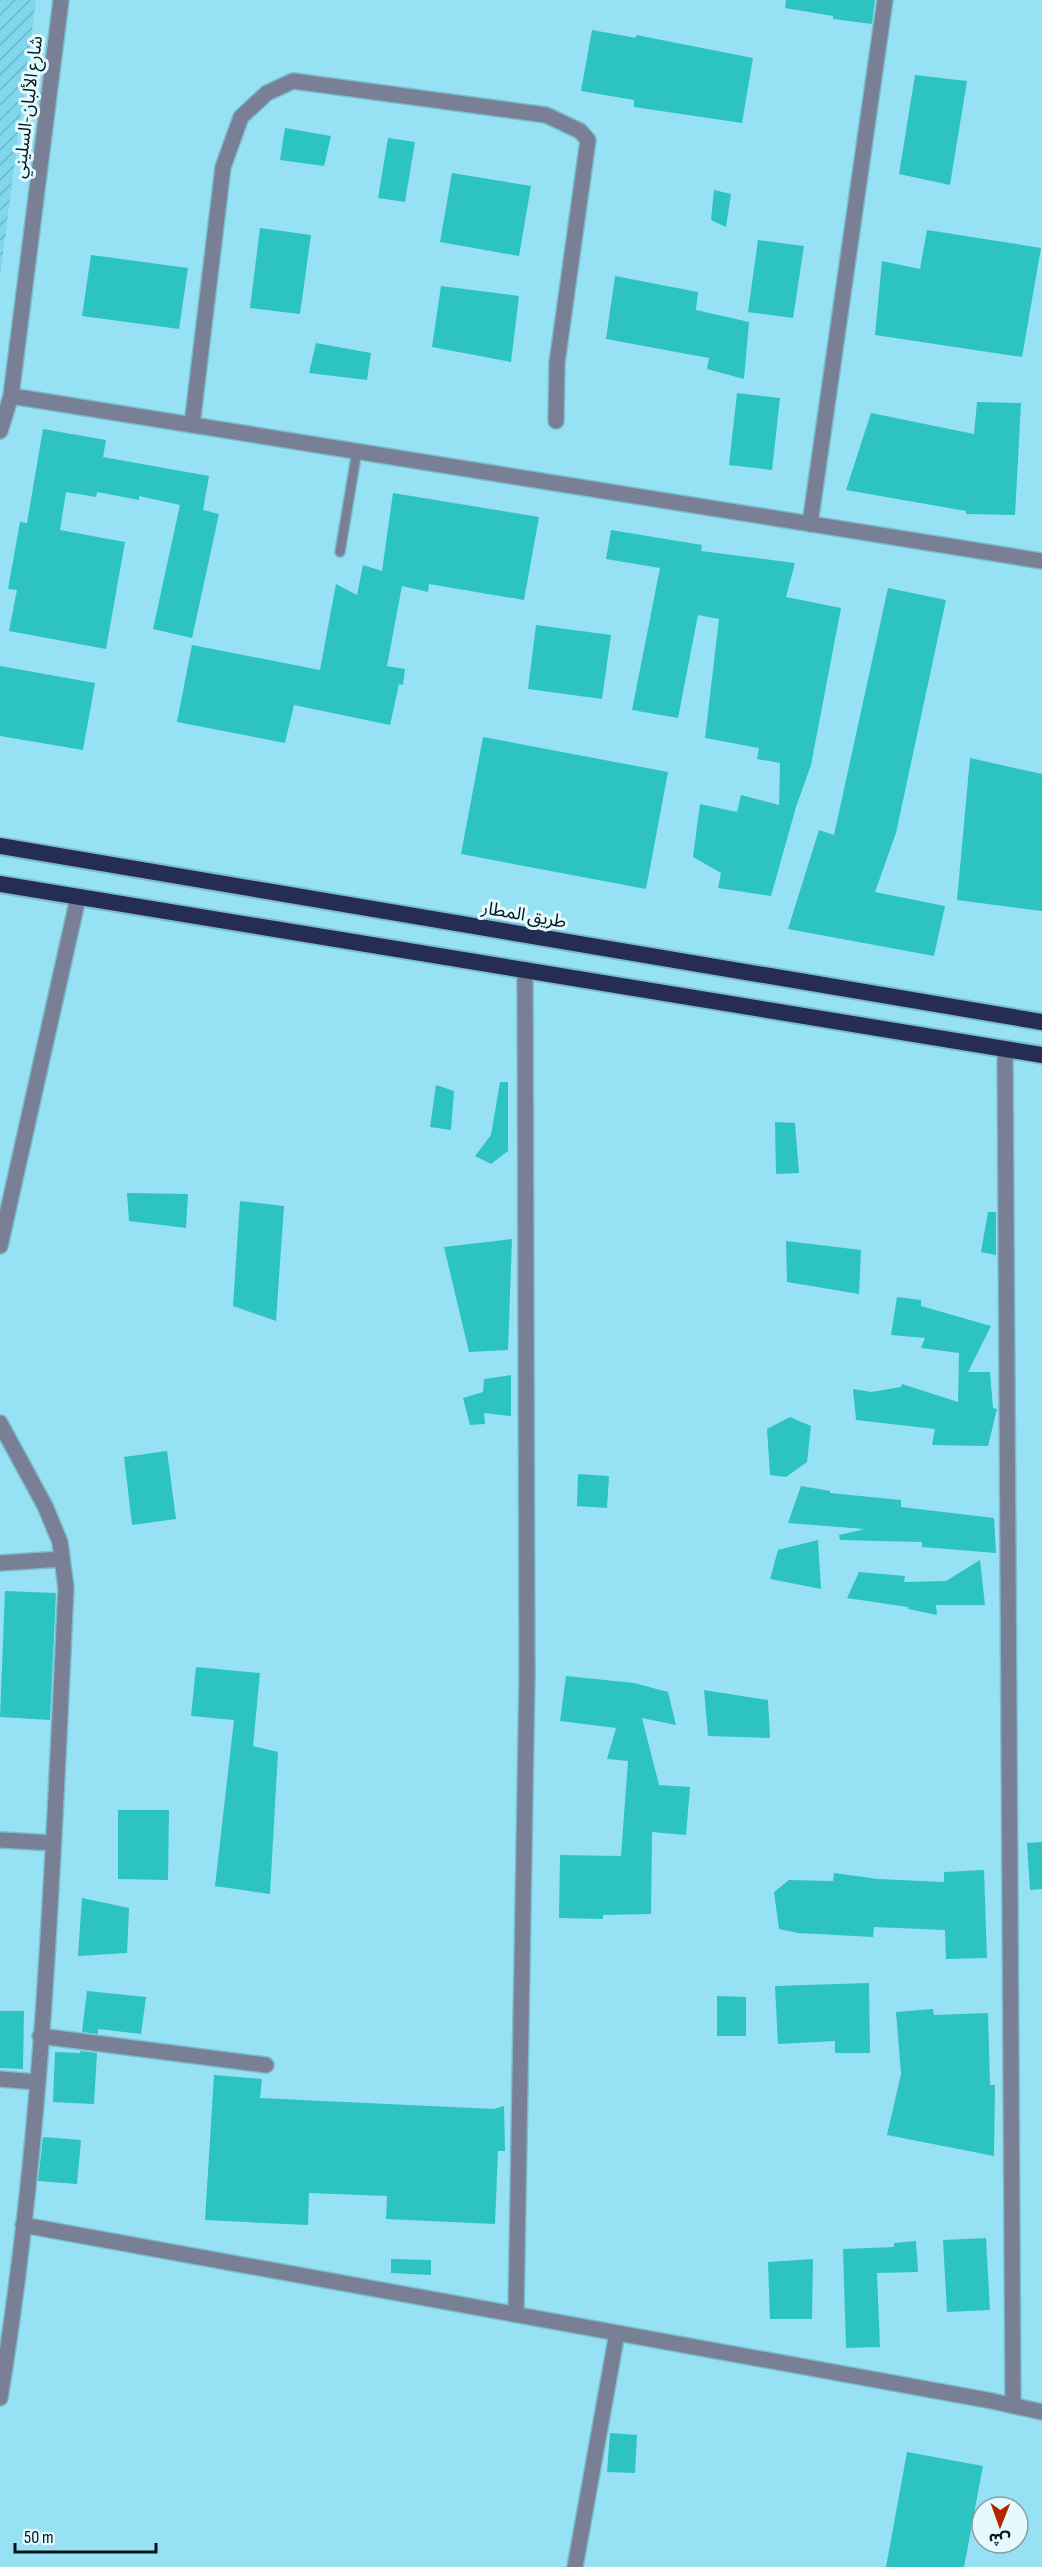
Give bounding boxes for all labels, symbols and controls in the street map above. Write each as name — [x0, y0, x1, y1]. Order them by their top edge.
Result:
street label: شارع الألبان-السليني — [9, 34, 50, 180]
street label: طريق المطار — [479, 897, 568, 933]
north arrow — [970, 2495, 1030, 2555]
scale bar — [15, 2516, 156, 2554]
text: 50 m — [24, 2527, 54, 2548]
text: ش — [989, 2529, 1011, 2548]

